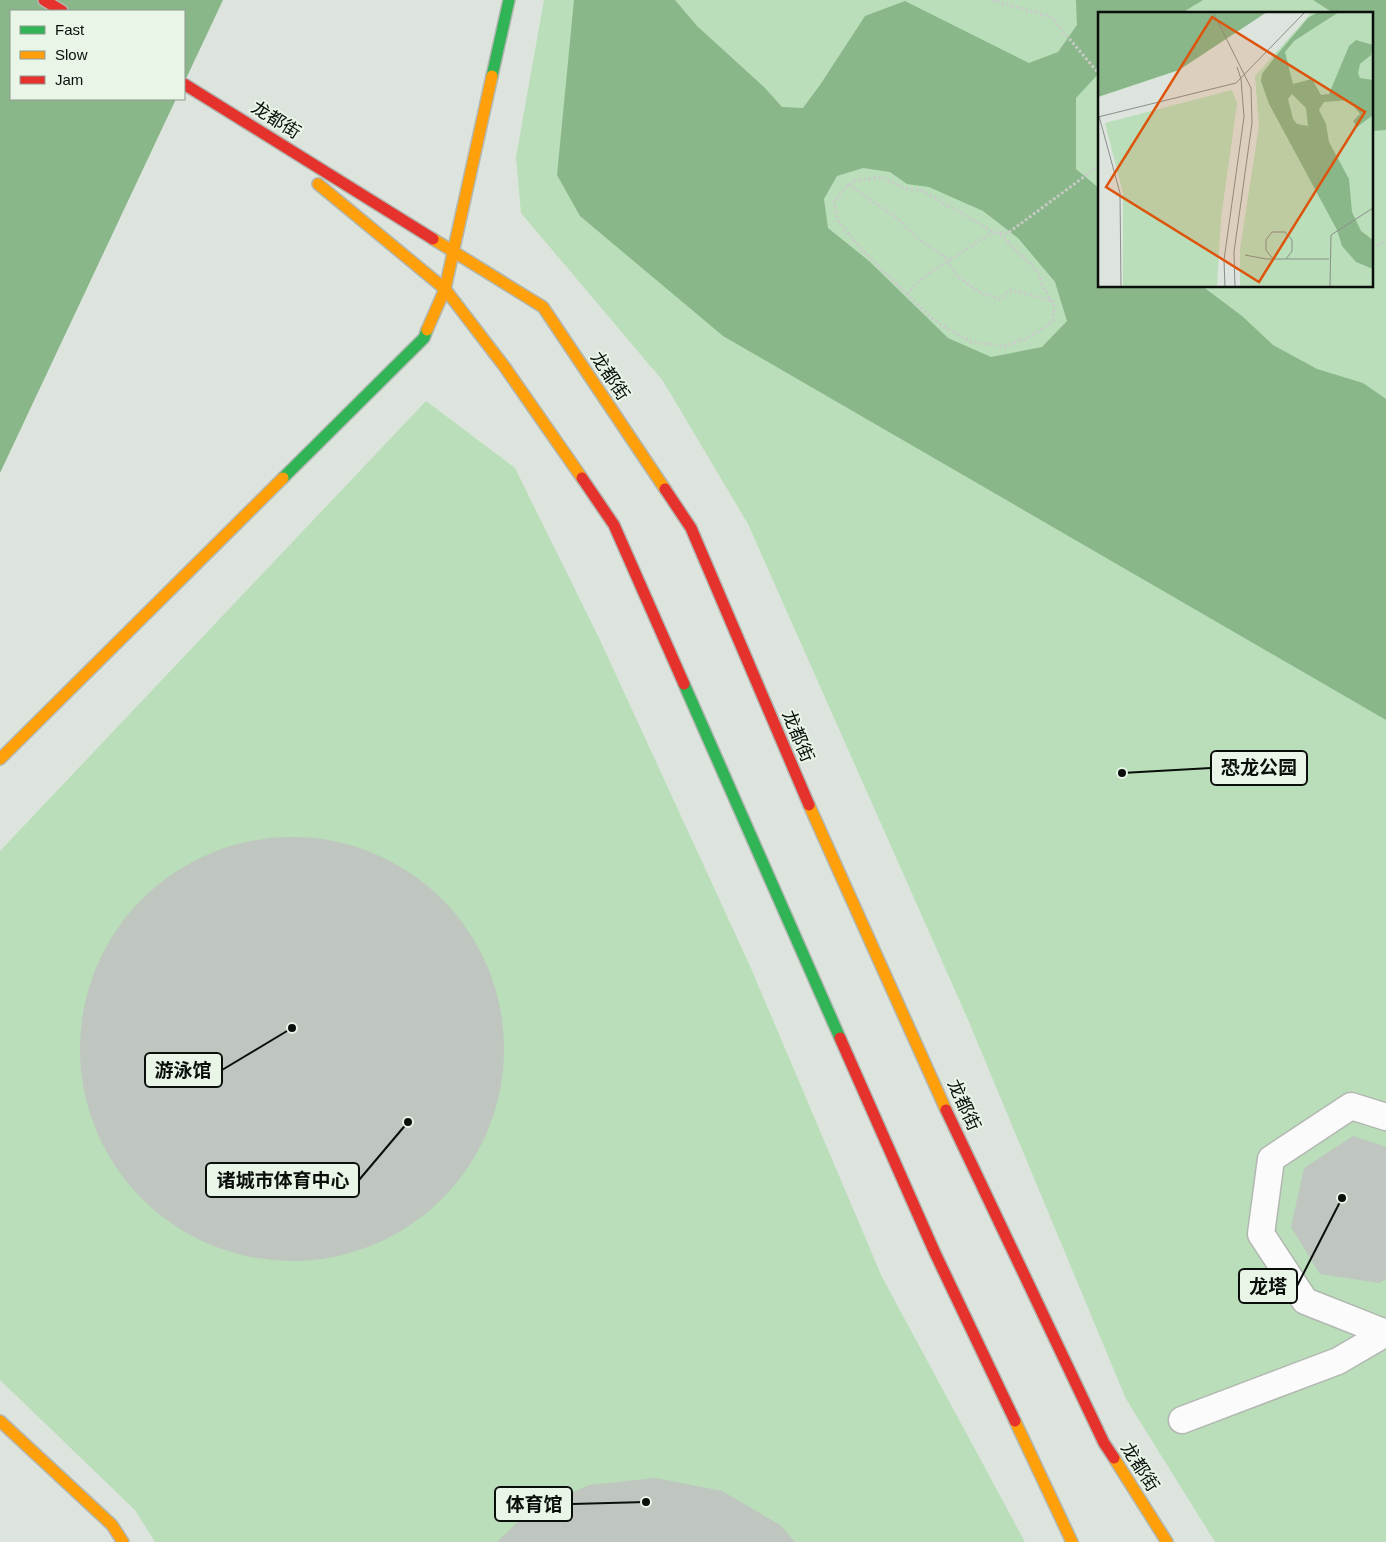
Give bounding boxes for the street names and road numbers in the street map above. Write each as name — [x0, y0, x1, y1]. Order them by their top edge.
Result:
street label: 龙都街 — [248, 97, 304, 143]
street label: 龙都街 — [587, 348, 633, 404]
street label: 龙都街 — [778, 707, 818, 765]
street label: 龙都街 — [944, 1076, 984, 1134]
street label: 龙都街 — [1117, 1439, 1163, 1495]

